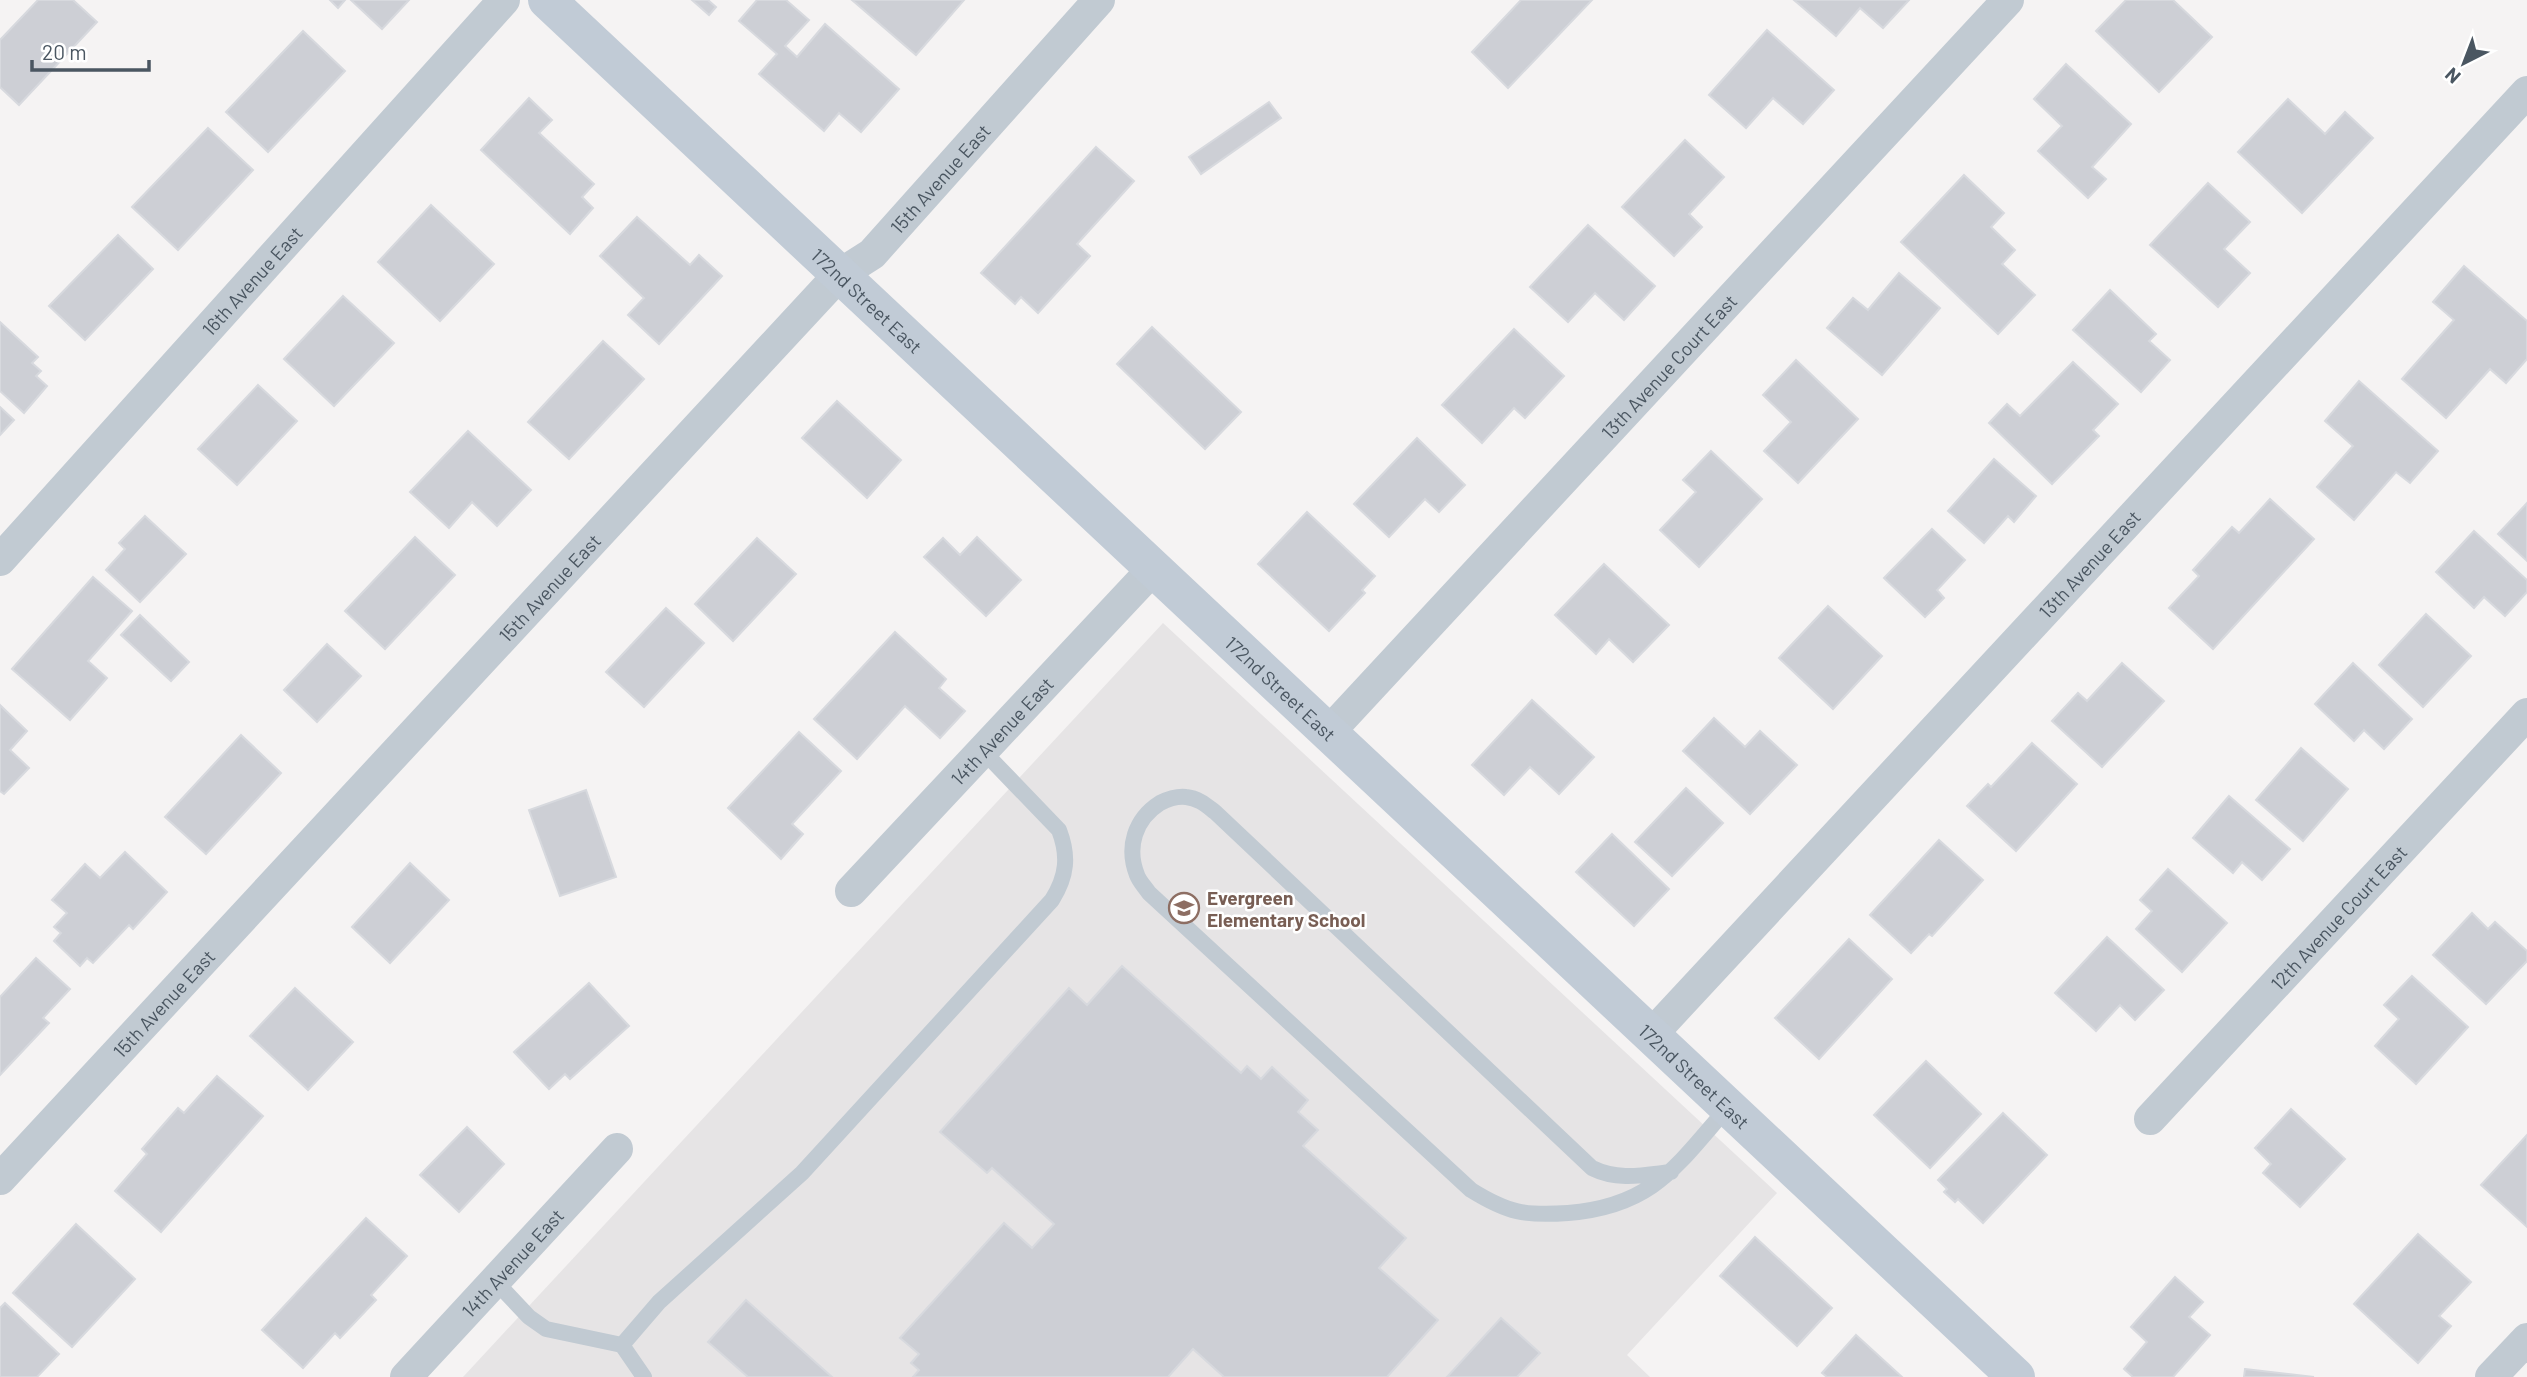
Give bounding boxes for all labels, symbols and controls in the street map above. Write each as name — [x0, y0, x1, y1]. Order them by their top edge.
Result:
scale bar — [32, 28, 149, 72]
north arrow — [2429, 28, 2499, 98]
text: 20 m — [42, 39, 87, 64]
text: N — [2440, 63, 2465, 89]
street label: 15th Avenue East — [885, 119, 995, 238]
street label: 16th Avenue East — [197, 221, 307, 340]
street label: 172nd Street East — [807, 243, 927, 358]
street label: 13th Avenue Court East — [1596, 289, 1741, 443]
street label: 13th Avenue East — [2033, 505, 2145, 622]
street label: 15th Avenue East — [493, 529, 605, 646]
street label: 172nd Street East — [1221, 631, 1341, 745]
street label: 14th Avenue East — [945, 672, 1058, 789]
street label: 12th Avenue Court East — [2265, 840, 2411, 994]
place label: Evergreen Elementary School — [1207, 886, 1365, 931]
school or university icon: Evergreen Elementary School — [1167, 891, 1201, 925]
street label: 15th Avenue East — [108, 944, 219, 1062]
street label: 172nd Street East — [1635, 1018, 1755, 1133]
street label: 14th Avenue East — [456, 1203, 568, 1322]

